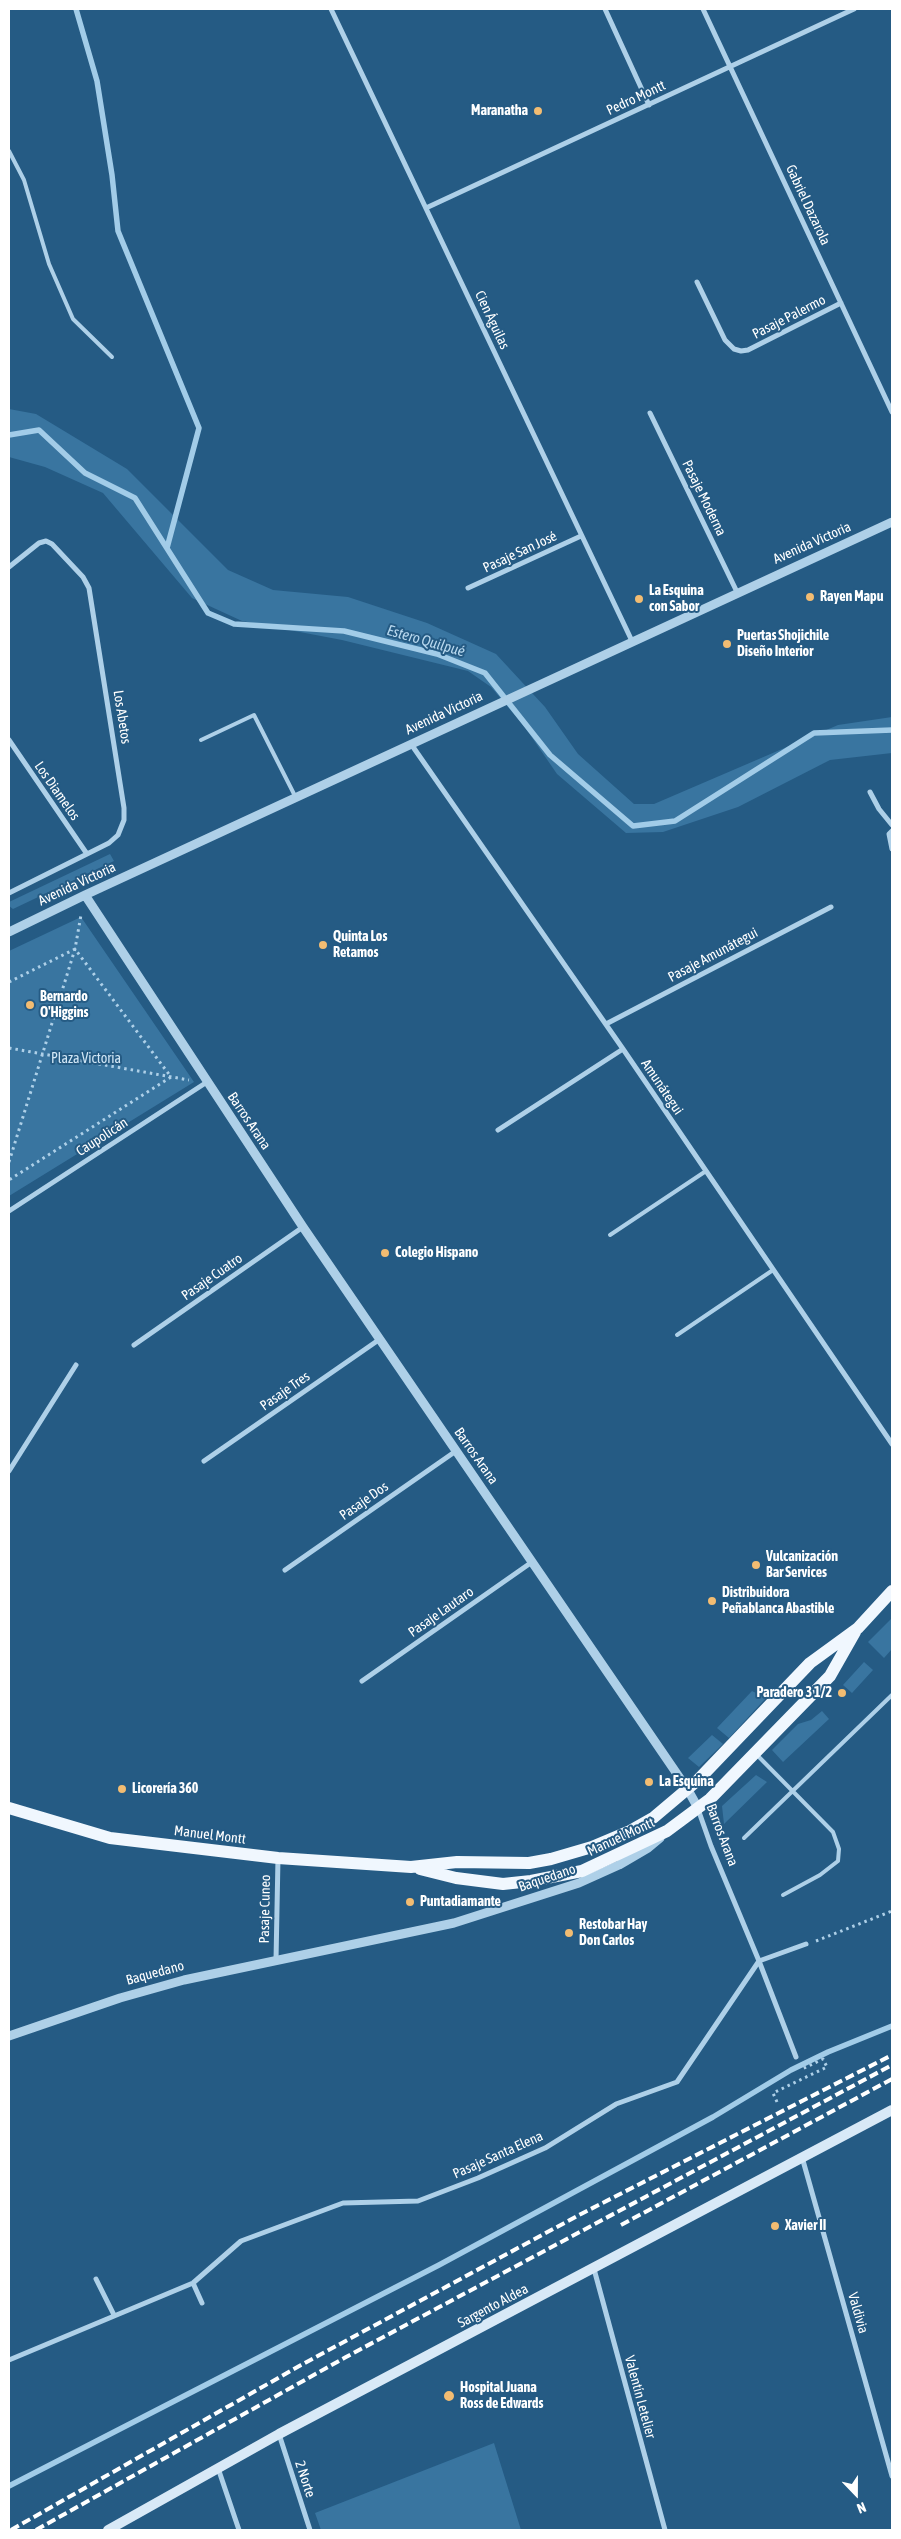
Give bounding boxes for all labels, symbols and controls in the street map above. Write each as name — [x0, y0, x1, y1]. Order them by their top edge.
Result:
street label: Pedro Montt — [604, 77, 668, 119]
place label: Maranatha — [471, 103, 528, 119]
marker: Maranatha — [532, 105, 544, 117]
street label: Gabriel Dazarola — [782, 162, 834, 248]
street label: Cien Águilas — [471, 288, 513, 352]
street label: Pasaje Palermo — [750, 291, 828, 343]
street label: Pasaje Moderna — [678, 457, 730, 539]
street label: Avenida Victoria — [770, 518, 854, 568]
street label: Pasaje San José — [480, 528, 560, 576]
place label: La Esquina con Sabor — [649, 583, 704, 616]
place label: Rayen Mapu — [820, 589, 883, 605]
marker: Rayen Mapu — [804, 591, 816, 603]
marker: La Esquina con Sabor — [633, 593, 645, 605]
water label: Estero Quilpué — [385, 621, 467, 661]
place label: Puertas Shojichile Diseño Interior — [737, 628, 829, 660]
marker: Puertas Shojichile Diseño Interior — [721, 638, 733, 650]
street label: Avenida Victoria — [403, 688, 485, 738]
street label: Los Abetos — [109, 689, 135, 745]
street label: Los Diamelos — [31, 758, 83, 824]
street label: Avenida Victoria — [36, 859, 118, 909]
street label: Pasaje Amunátegui — [665, 924, 761, 986]
place label: Quinta Los Retamos — [333, 929, 387, 962]
marker: Quinta Los Retamos — [317, 939, 329, 951]
place label: Bernardo O'Higgins — [40, 989, 89, 1022]
marker: Bernardo O'Higgins — [24, 999, 36, 1011]
park label: Plaza Victoria — [51, 1051, 121, 1067]
street label: Amunátegui — [637, 1056, 687, 1118]
street label: Barros Arana — [224, 1089, 274, 1153]
street label: Caupolicán — [73, 1114, 131, 1160]
place label: Colegio Hispano — [395, 1245, 478, 1261]
marker: Colegio Hispano — [379, 1247, 391, 1259]
street label: Pasaje Cuatro — [178, 1250, 246, 1304]
street label: Pasaje Tres — [257, 1368, 313, 1414]
street label: Barros Arana — [450, 1424, 502, 1488]
street label: Pasaje Dos — [336, 1478, 392, 1524]
place label: Vulcanización Bar Services — [766, 1549, 838, 1581]
marker: Vulcanización Bar Services — [750, 1559, 762, 1571]
street label: Pasaje Lautaro — [405, 1583, 477, 1641]
place label: Distribuidora Peñablanca Abastible — [722, 1585, 834, 1618]
marker: Distribuidora Peñablanca Abastible — [706, 1595, 718, 1607]
place label: Paradero 3 1/2 — [757, 1685, 832, 1701]
marker: Paradero 3 1/2 — [836, 1687, 848, 1699]
place label: La Esquina — [659, 1774, 714, 1790]
marker: La Esquina — [643, 1776, 655, 1788]
place label: Licorería 360 — [132, 1781, 198, 1797]
marker: Licorería 360 — [116, 1783, 128, 1795]
street label: Barros Arana — [702, 1801, 742, 1869]
street label: Manuel Montt — [585, 1814, 657, 1860]
street label: Manuel Montt — [173, 1822, 247, 1848]
street label: Baquedano — [516, 1860, 578, 1896]
street label: Pasaje Cuneo — [256, 1874, 274, 1944]
place label: Puntadiamante — [420, 1894, 501, 1910]
marker: Puntadiamante — [404, 1896, 416, 1908]
place label: Restobar Hay Don Carlos — [579, 1917, 647, 1950]
marker: Restobar Hay Don Carlos — [563, 1927, 575, 1939]
street label: Baquedano — [124, 1957, 186, 1989]
street label: Pasaje Santa Elena — [450, 2128, 546, 2182]
place label: Xavier II — [785, 2218, 826, 2234]
marker: Xavier II — [769, 2220, 781, 2232]
street label: Sargento Aldea — [455, 2280, 531, 2332]
street label: Valdivia — [844, 2291, 872, 2335]
street label: Valentín Letelier — [621, 2354, 659, 2440]
place label: Hospital Juana Ross de Edwards — [460, 2380, 543, 2412]
marker: Hospital Juana Ross de Edwards — [442, 2389, 456, 2403]
street label: 2 Norte — [291, 2459, 319, 2499]
north arrow — [831, 2469, 881, 2519]
text: N — [855, 2499, 868, 2517]

